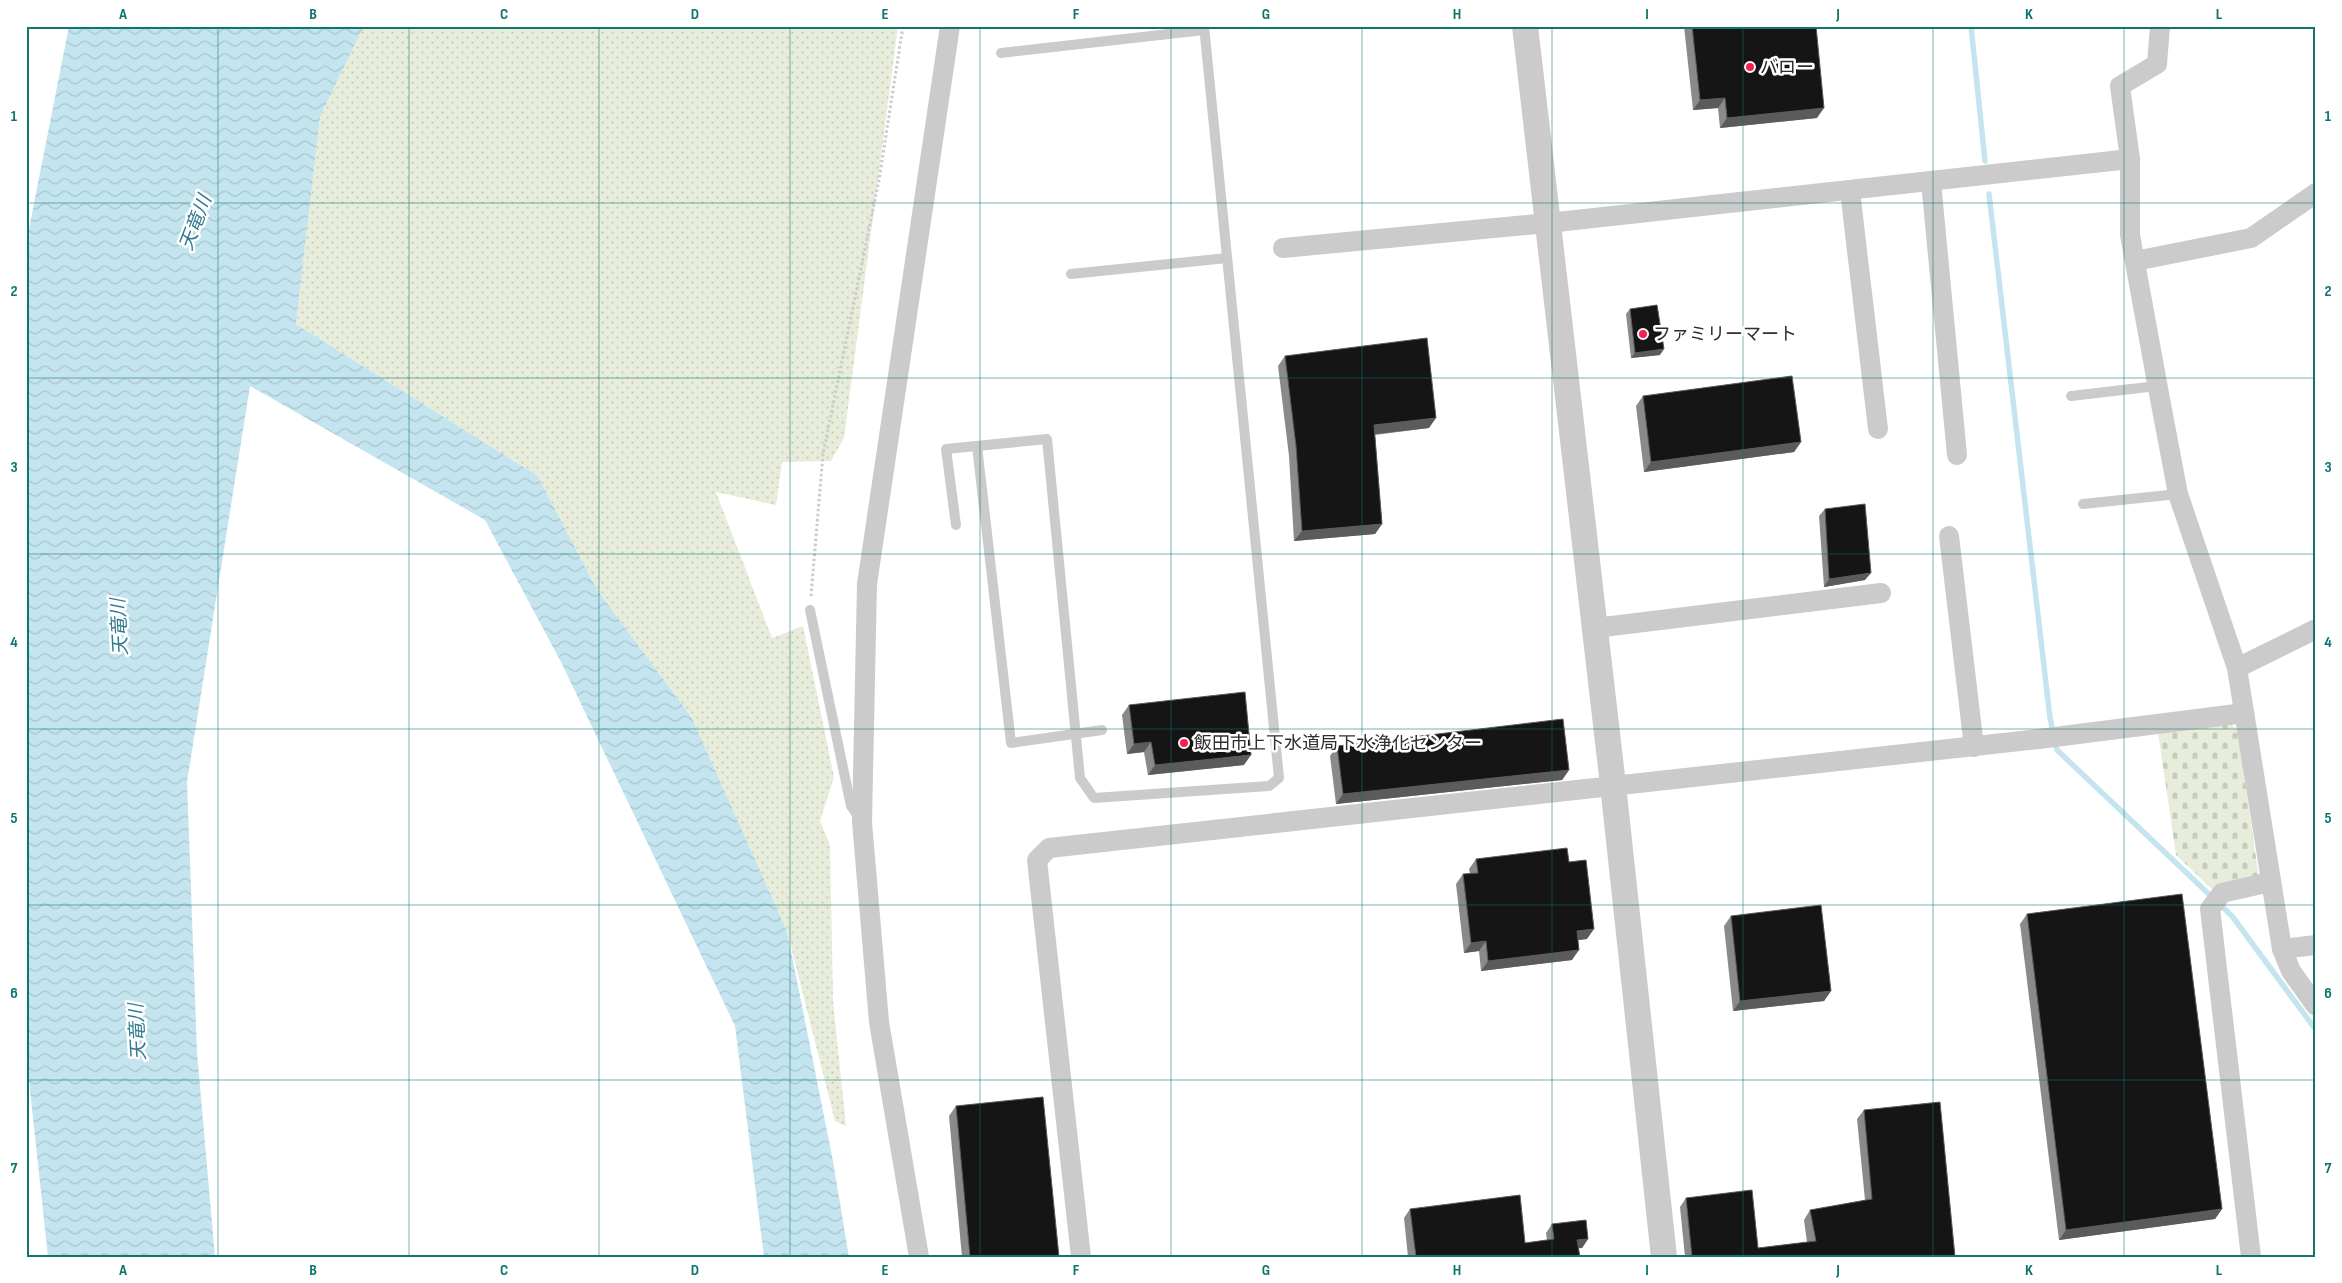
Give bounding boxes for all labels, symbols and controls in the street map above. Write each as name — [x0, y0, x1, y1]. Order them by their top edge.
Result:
text: A — [118, 5, 127, 24]
text: B — [309, 5, 317, 24]
text: C — [500, 5, 508, 24]
text: D — [691, 5, 699, 24]
text: E — [882, 5, 889, 24]
text: F — [1073, 5, 1080, 24]
text: G — [1262, 5, 1270, 24]
text: H — [1453, 5, 1461, 24]
text: I — [1645, 5, 1649, 24]
text: J — [1835, 5, 1840, 24]
text: K — [2025, 5, 2033, 24]
text: L — [2216, 5, 2223, 24]
place label: バロー — [1760, 57, 1814, 78]
marker: バロー — [1744, 61, 1756, 73]
text: 1 — [11, 107, 18, 126]
text: 1 — [2325, 107, 2332, 126]
water label: 天竜川 — [175, 190, 218, 254]
text: 2 — [10, 282, 18, 301]
text: 2 — [2324, 282, 2332, 301]
place label: ファミリーマート — [1653, 324, 1797, 345]
marker: ファミリーマート — [1637, 328, 1649, 340]
text: 3 — [10, 458, 18, 477]
text: 3 — [2324, 458, 2332, 477]
water label: 天竜川 — [107, 596, 133, 656]
text: 4 — [10, 633, 18, 652]
text: 4 — [2324, 633, 2332, 652]
place label: 飯田市上下水道局下水浄化センター — [1194, 733, 1482, 754]
marker: 飯田市上下水道局下水浄化センター — [1178, 737, 1190, 749]
text: 5 — [10, 809, 18, 828]
text: 5 — [2324, 809, 2332, 828]
text: 6 — [10, 984, 18, 1003]
text: 6 — [2324, 984, 2332, 1003]
water label: 天竜川 — [125, 1001, 151, 1061]
text: 7 — [11, 1159, 18, 1178]
text: 7 — [2325, 1159, 2332, 1178]
text: A — [118, 1261, 127, 1280]
text: B — [309, 1261, 317, 1280]
text: C — [500, 1261, 508, 1280]
text: D — [691, 1261, 699, 1280]
text: E — [882, 1261, 889, 1280]
text: F — [1073, 1261, 1080, 1280]
text: G — [1262, 1261, 1270, 1280]
text: H — [1453, 1261, 1461, 1280]
text: I — [1645, 1261, 1649, 1280]
text: J — [1835, 1261, 1840, 1280]
text: K — [2025, 1261, 2033, 1280]
text: L — [2216, 1261, 2223, 1280]

